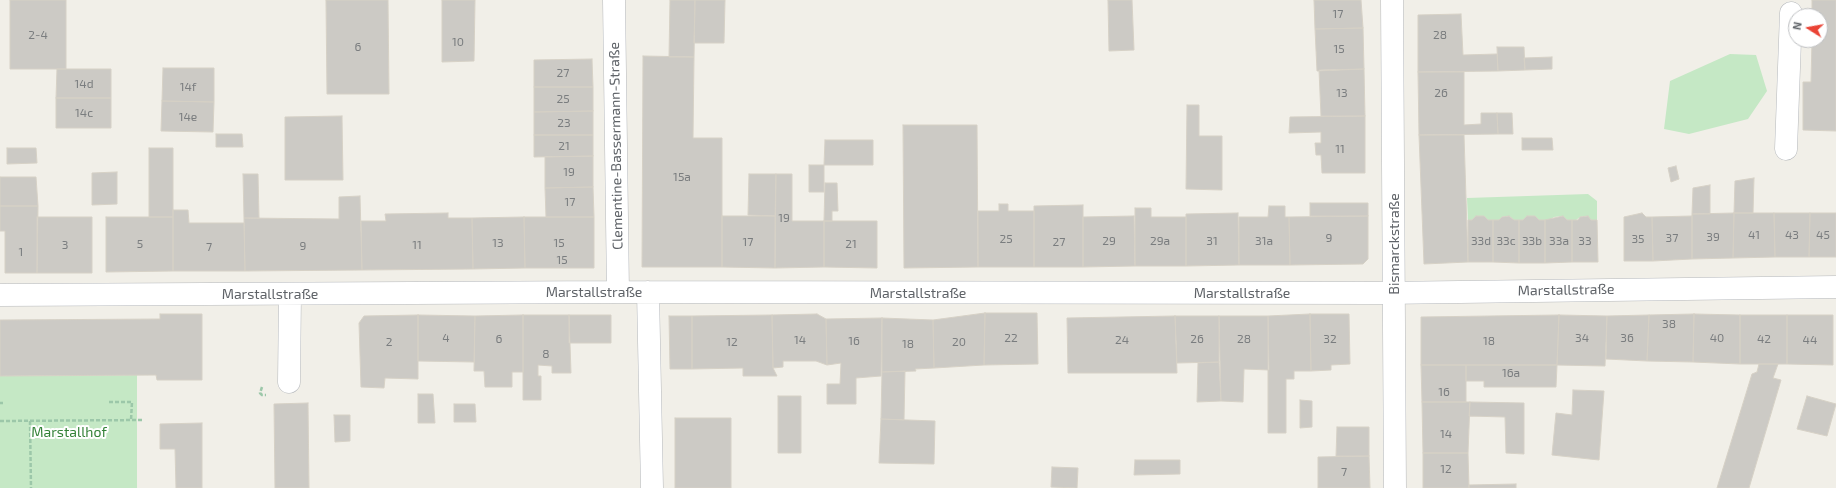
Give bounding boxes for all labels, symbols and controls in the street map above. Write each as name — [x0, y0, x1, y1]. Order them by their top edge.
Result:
house number: 17 — [1333, 7, 1343, 21]
north arrow — [1788, 8, 1828, 48]
text: N — [1790, 21, 1804, 31]
house number: 2-4 — [28, 28, 48, 42]
house number: 28 — [1433, 28, 1447, 42]
house number: 10 — [452, 35, 464, 49]
house number: 6 — [355, 40, 361, 54]
street label: Clementine-Bassermann-Straße — [606, 42, 626, 250]
house number: 15 — [1333, 42, 1345, 56]
house number: 27 — [557, 66, 569, 80]
house number: 14d — [74, 77, 94, 91]
house number: 14f — [180, 80, 196, 94]
house number: 13 — [1336, 86, 1348, 100]
house number: 26 — [1434, 86, 1448, 100]
house number: 25 — [556, 92, 570, 106]
house number: 14c — [75, 106, 93, 120]
house number: 14e — [179, 110, 197, 124]
house number: 23 — [557, 116, 571, 130]
house number: 21 — [558, 139, 570, 153]
house number: 11 — [1335, 142, 1345, 156]
house number: 19 — [563, 165, 575, 179]
house number: 15a — [673, 170, 691, 184]
street label: Bismarckstraße — [1386, 193, 1402, 295]
house number: 17 — [565, 195, 575, 209]
house number: 19 — [778, 211, 790, 225]
house number: 41 — [1748, 228, 1760, 242]
house number: 43 — [1785, 228, 1799, 242]
house number: 45 — [1816, 228, 1830, 242]
house number: 39 — [1706, 230, 1720, 244]
house number: 9 — [1326, 231, 1332, 245]
house number: 37 — [1666, 231, 1678, 245]
house number: 25 — [999, 232, 1013, 246]
house number: 35 — [1631, 232, 1645, 246]
house number: 29 — [1102, 234, 1116, 248]
house number: 29a — [1150, 234, 1170, 248]
house number: 31 — [1206, 234, 1218, 248]
house number: 31a — [1255, 234, 1273, 248]
house number: 33d — [1471, 234, 1491, 248]
house number: 33c — [1496, 234, 1516, 248]
house number: 33b — [1522, 234, 1542, 248]
house number: 33a — [1549, 234, 1569, 248]
house number: 33 — [1578, 234, 1592, 248]
house number: 17 — [743, 235, 753, 249]
house number: 27 — [1053, 235, 1065, 249]
house number: 13 — [492, 236, 504, 250]
house number: 15 — [553, 236, 565, 250]
house number: 5 — [137, 237, 143, 251]
house number: 21 — [845, 237, 857, 251]
house number: 3 — [62, 238, 68, 252]
house number: 11 — [412, 238, 422, 252]
house number: 9 — [300, 239, 306, 253]
house number: 7 — [206, 240, 212, 254]
house number: 1 — [19, 245, 23, 259]
house number: 15 — [556, 253, 568, 267]
street label: Marstallstraße — [1517, 281, 1615, 299]
street label: Marstallstraße — [546, 284, 642, 300]
street label: Marstallstraße — [870, 285, 966, 301]
street label: Marstallstraße — [1194, 285, 1290, 301]
street label: Marstallstraße — [222, 286, 318, 302]
house number: 38 — [1662, 317, 1676, 331]
house number: 4 — [442, 331, 450, 345]
house number: 22 — [1004, 331, 1018, 345]
house number: 34 — [1575, 331, 1589, 345]
house number: 36 — [1620, 331, 1634, 345]
house number: 40 — [1710, 331, 1724, 345]
house number: 6 — [496, 332, 502, 346]
house number: 26 — [1190, 332, 1204, 346]
house number: 28 — [1237, 332, 1251, 346]
house number: 32 — [1323, 332, 1337, 346]
house number: 42 — [1757, 332, 1771, 346]
house number: 14 — [794, 333, 806, 347]
house number: 24 — [1115, 333, 1129, 347]
house number: 44 — [1803, 333, 1817, 347]
house number: 16 — [848, 334, 860, 348]
house number: 18 — [1483, 334, 1495, 348]
house number: 2 — [386, 335, 392, 349]
house number: 12 — [726, 335, 738, 349]
house number: 20 — [952, 335, 966, 349]
house number: 18 — [902, 337, 914, 351]
house number: 8 — [542, 347, 550, 361]
house number: 16a — [1502, 366, 1520, 380]
house number: 16 — [1438, 385, 1450, 399]
park label: Marstallhof — [31, 424, 107, 440]
house number: 14 — [1440, 427, 1452, 441]
house number: 12 — [1440, 462, 1452, 476]
house number: 7 — [1341, 465, 1347, 479]

